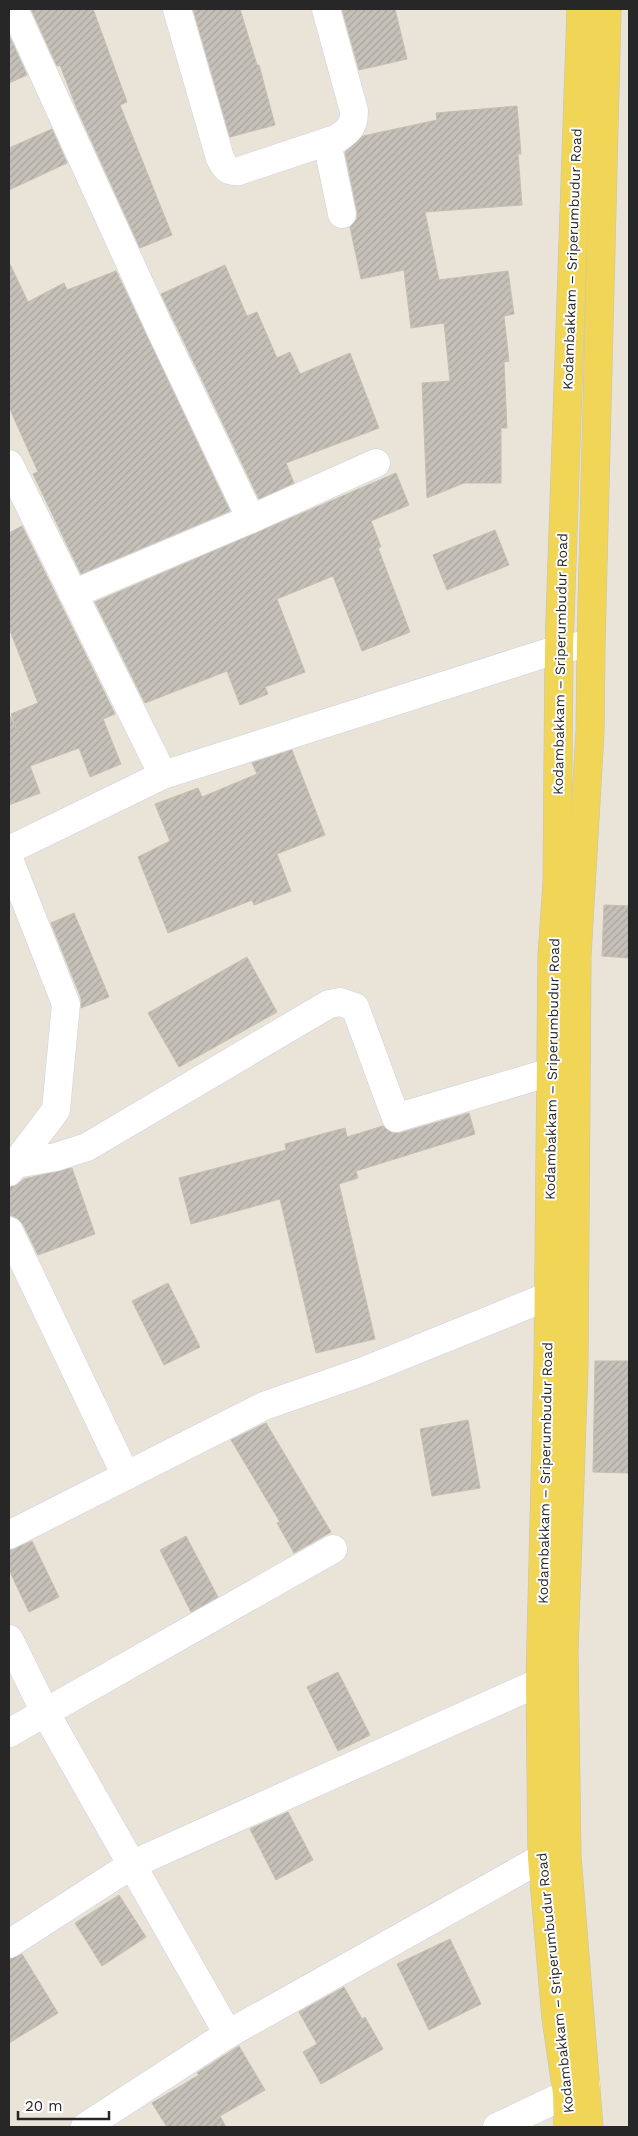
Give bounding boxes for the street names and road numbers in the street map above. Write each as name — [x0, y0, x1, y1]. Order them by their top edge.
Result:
street label: Kodambakkam – Sriperumbudur Road — [559, 128, 585, 390]
street label: Kodambakkam – Sriperumbudur Road — [550, 533, 570, 795]
street label: Kodambakkam – Sriperumbudur Road — [542, 938, 562, 1200]
street label: Kodambakkam – Sriperumbudur Road — [535, 1342, 555, 1604]
street label: Kodambakkam – Sriperumbudur Road — [533, 1852, 577, 2114]

